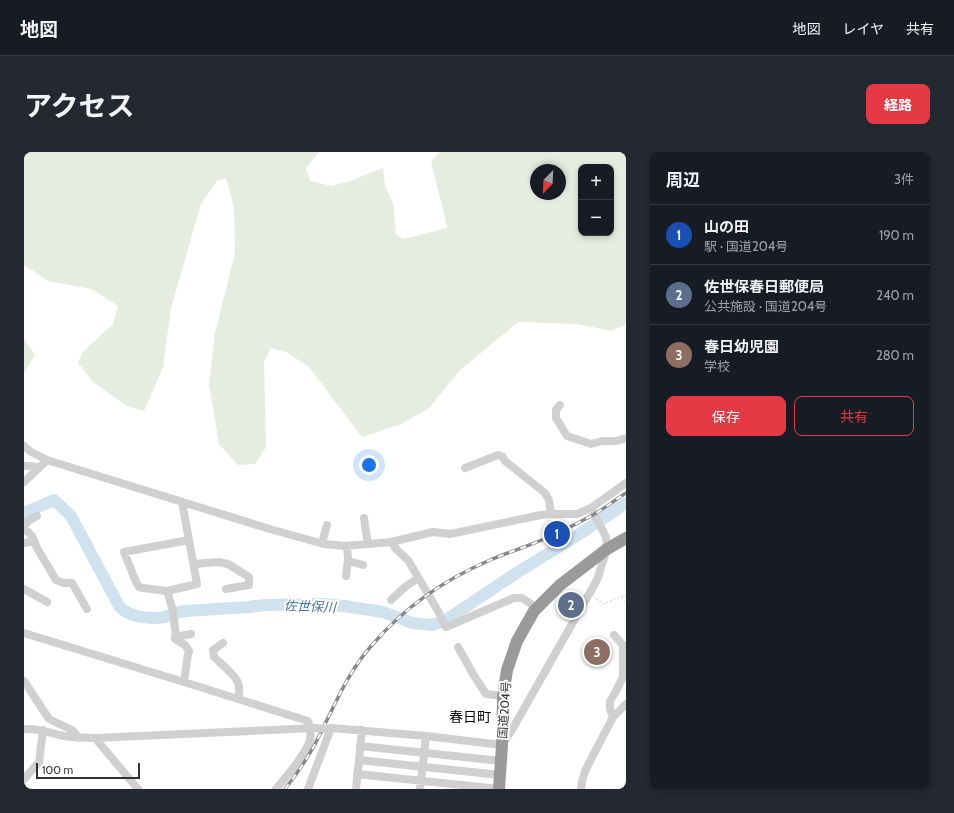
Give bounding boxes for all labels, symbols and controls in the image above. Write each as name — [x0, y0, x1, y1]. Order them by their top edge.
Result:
text: 地図 — [20, 18, 58, 41]
text: 地図 — [792, 20, 820, 38]
text: レイヤ — [842, 20, 884, 38]
text: 共有 — [906, 20, 934, 38]
button: 経路 — [866, 84, 930, 124]
text: アクセス — [24, 89, 135, 123]
north arrow — [530, 164, 566, 200]
map controls — [578, 164, 614, 236]
button: + — [578, 164, 614, 200]
text: 周辺 — [666, 170, 700, 190]
text: 3件 — [894, 171, 914, 187]
button: − — [578, 200, 614, 236]
text: 山の田 — [704, 218, 749, 236]
text: 1 — [677, 227, 681, 243]
text: 190 m — [879, 227, 914, 243]
text: 駅 · 国道204号 — [704, 238, 788, 254]
text: 佐世保春日郵便局 — [704, 278, 824, 296]
text: 2 — [676, 287, 682, 303]
text: 240 m — [876, 287, 914, 303]
text: 公共施設 · 国道204号 — [704, 298, 827, 314]
text: 春日幼児園 — [704, 338, 779, 356]
text: 3 — [675, 347, 683, 363]
text: 280 m — [876, 347, 914, 363]
text: 学校 — [704, 358, 730, 374]
button: 保存 — [666, 396, 786, 436]
button: 共有 — [794, 396, 914, 436]
your location — [359, 455, 379, 475]
pin: 1 — [544, 519, 570, 549]
pin: 2 — [558, 590, 584, 620]
water label: 佐世保川 — [284, 597, 338, 615]
pin: 3 — [584, 637, 610, 667]
street label: 国道204号 — [495, 681, 513, 739]
district label: 春日町 — [449, 708, 491, 726]
scale bar — [36, 761, 140, 780]
text: 100 m — [42, 763, 73, 777]

